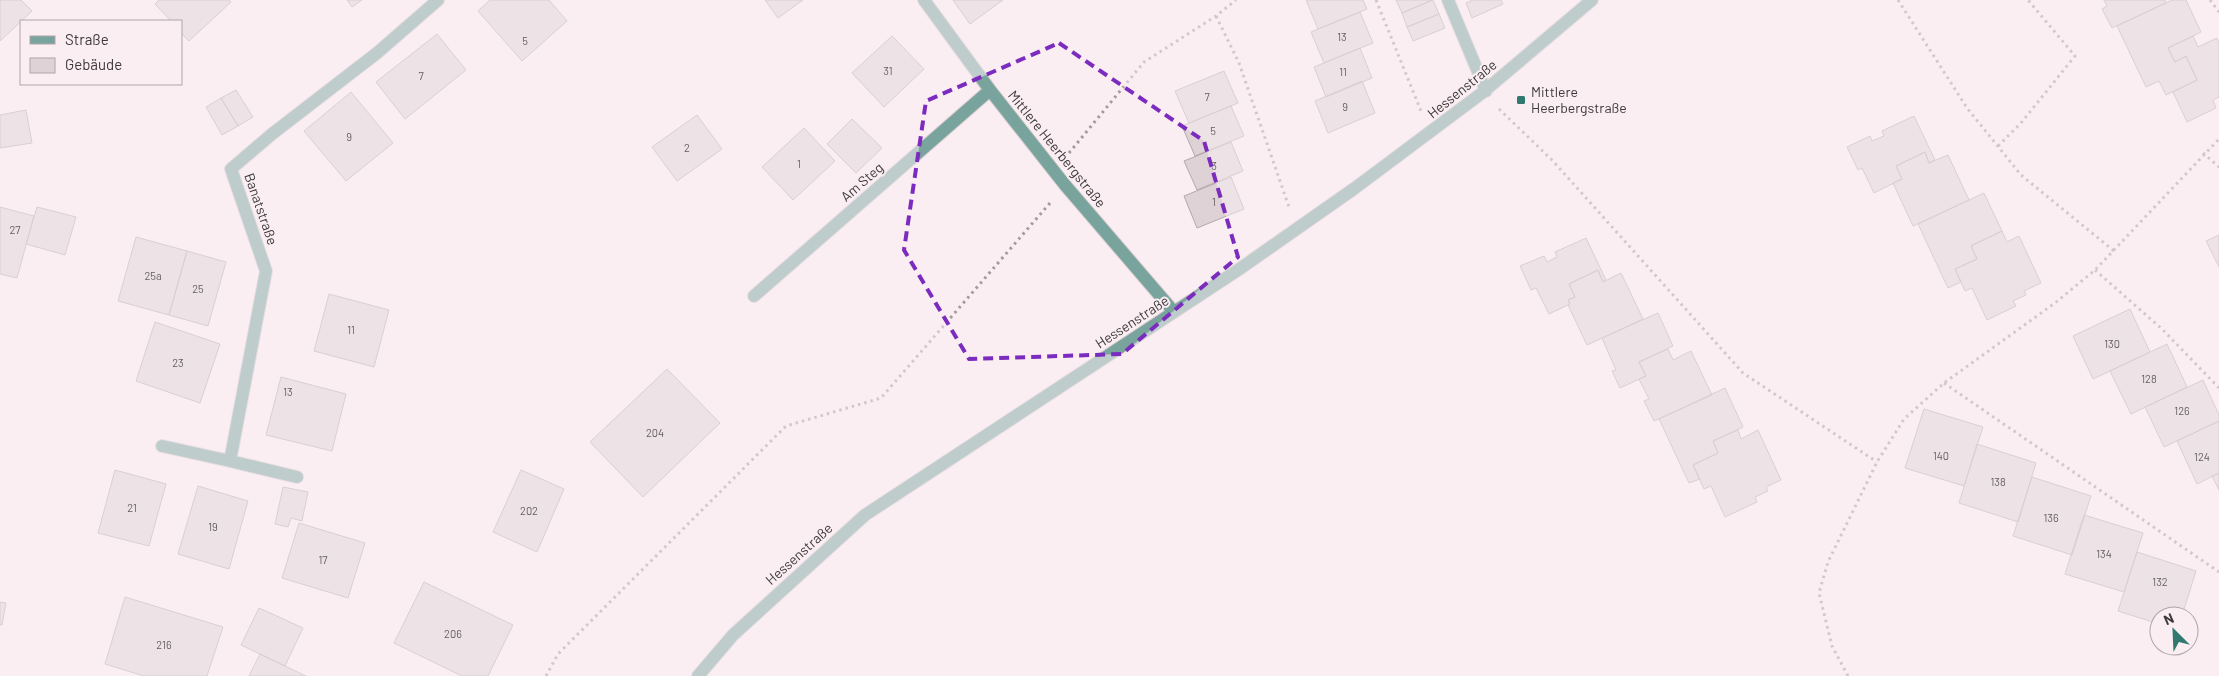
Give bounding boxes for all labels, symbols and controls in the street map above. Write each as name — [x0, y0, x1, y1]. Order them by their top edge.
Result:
legend — [20, 20, 182, 85]
text: Straße — [65, 30, 109, 48]
house number: 13 — [1337, 30, 1347, 43]
house number: 5 — [522, 34, 528, 47]
text: Gebäude — [65, 55, 122, 73]
street label: Hessenstraße — [1424, 56, 1500, 122]
house number: 31 — [883, 64, 893, 77]
house number: 11 — [1339, 65, 1347, 78]
house number: 7 — [418, 69, 424, 82]
place label: Mittlere Heerbergstraße — [1531, 83, 1627, 116]
street label: Mittlere Heerbergstraße — [1005, 87, 1110, 211]
house number: 7 — [1204, 90, 1210, 103]
marker: Mittlere Heerbergstraße — [1515, 94, 1527, 106]
house number: 9 — [1342, 100, 1348, 113]
house number: 5 — [1210, 124, 1216, 137]
house number: 9 — [346, 130, 352, 143]
house number: 2 — [684, 141, 690, 154]
house number: 1 — [797, 157, 801, 170]
street label: Am Steg — [837, 159, 886, 205]
house number: 3 — [1211, 159, 1217, 172]
street label: Banatstraße — [241, 171, 282, 247]
house number: 1 — [1212, 195, 1216, 208]
house number: 27 — [9, 223, 21, 236]
house number: 25a — [144, 269, 162, 282]
house number: 25 — [192, 282, 204, 295]
street label: Hessenstraße — [1092, 292, 1172, 352]
house number: 11 — [347, 323, 355, 336]
house number: 130 — [2104, 337, 2120, 350]
house number: 23 — [172, 356, 184, 369]
house number: 128 — [2141, 372, 2157, 385]
house number: 13 — [283, 385, 293, 398]
house number: 126 — [2174, 404, 2190, 417]
house number: 204 — [646, 426, 664, 439]
house number: 140 — [1933, 449, 1949, 462]
house number: 124 — [2194, 450, 2210, 463]
house number: 138 — [1990, 475, 2006, 488]
house number: 21 — [127, 501, 137, 514]
house number: 202 — [520, 504, 538, 517]
house number: 136 — [2043, 511, 2059, 524]
street label: Hessenstraße — [762, 519, 836, 588]
house number: 19 — [208, 520, 218, 533]
house number: 134 — [2096, 547, 2112, 560]
house number: 17 — [318, 553, 328, 566]
house number: 132 — [2152, 575, 2168, 588]
north arrow — [2149, 606, 2199, 656]
text: N — [2161, 609, 2176, 628]
house number: 206 — [444, 627, 462, 640]
house number: 216 — [156, 638, 172, 651]

